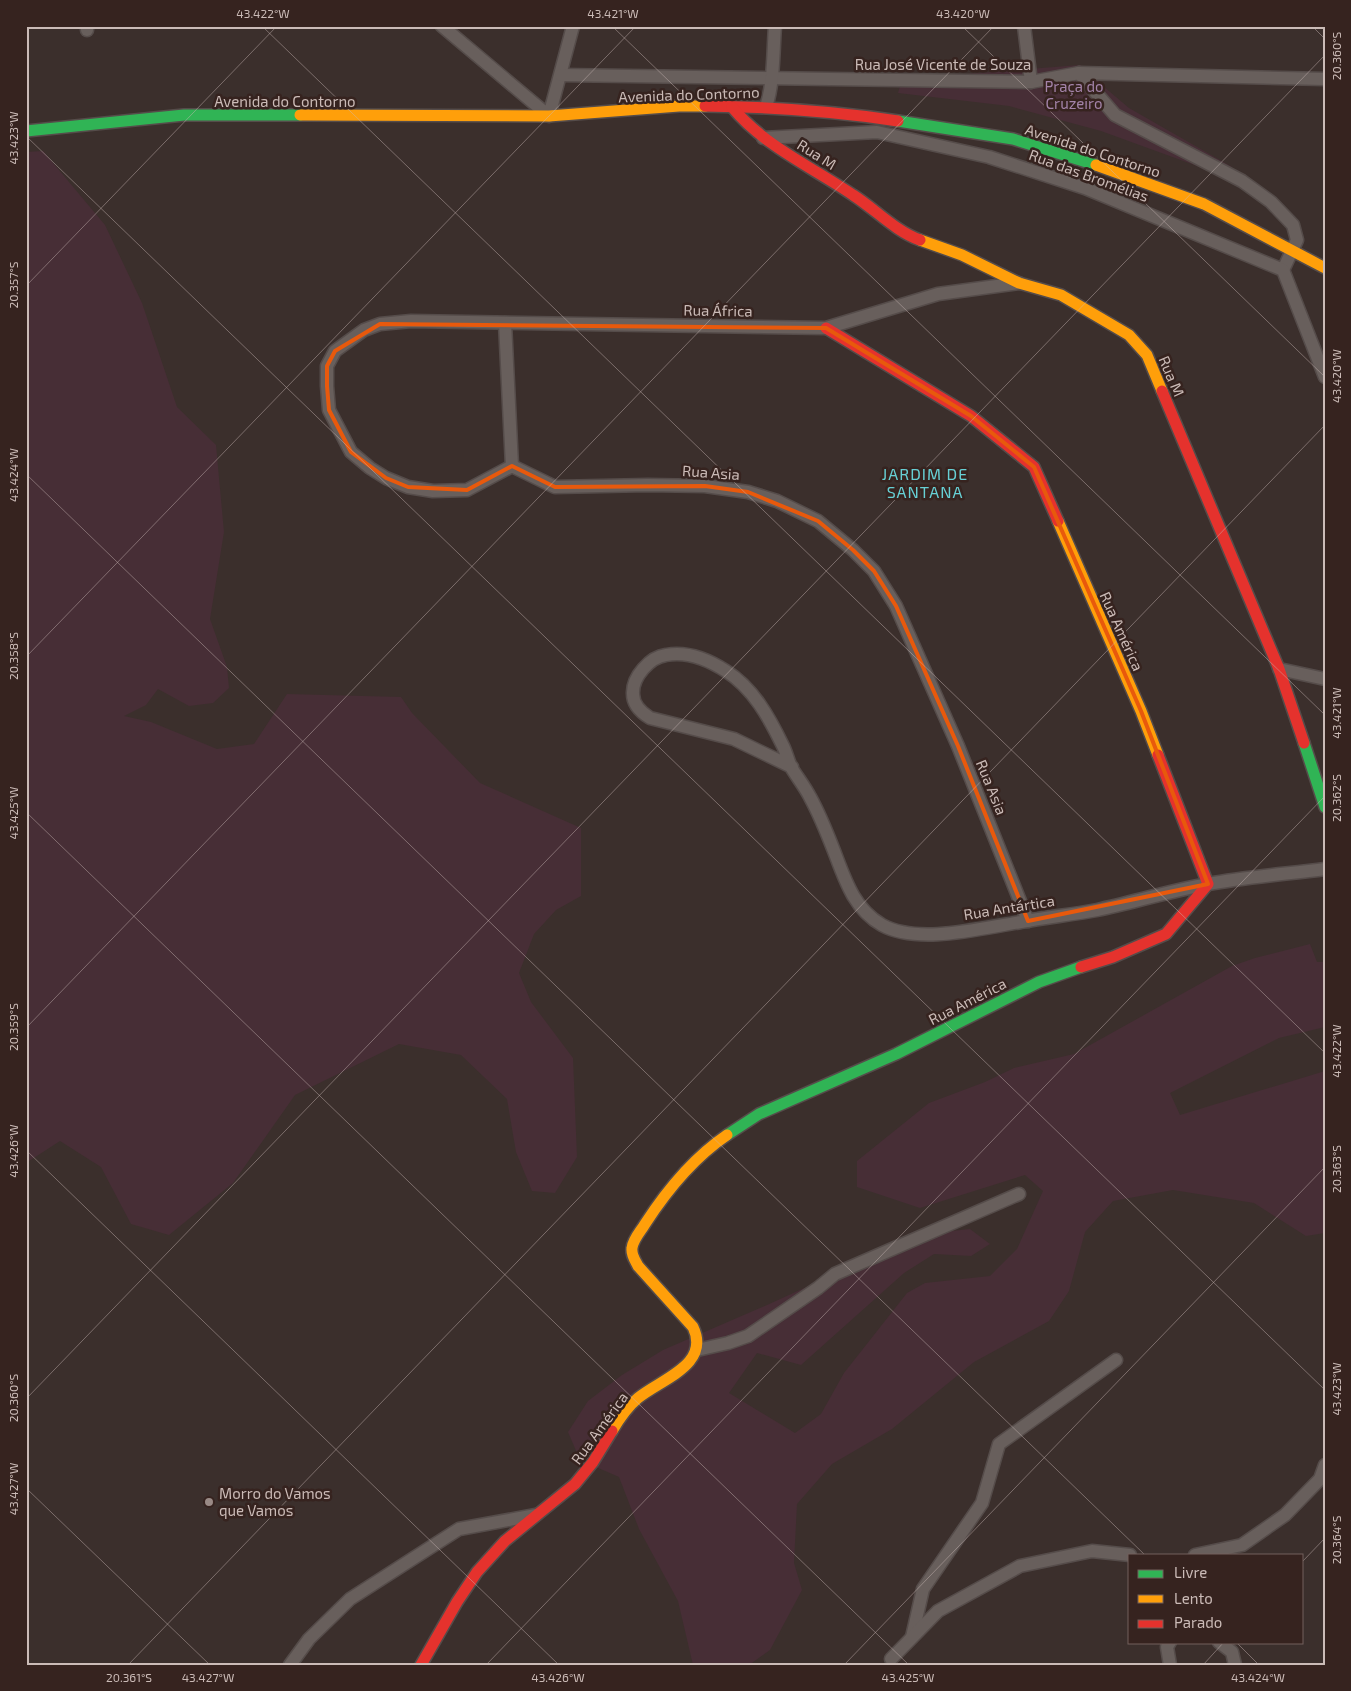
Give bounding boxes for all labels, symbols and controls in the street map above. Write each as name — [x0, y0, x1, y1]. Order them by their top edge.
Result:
text: 43.422°W — [236, 6, 290, 20]
text: 43.421°W — [587, 6, 639, 20]
text: 43.420°W — [936, 6, 990, 20]
text: 20.360°S — [1329, 31, 1343, 80]
street label: Rua José Vicente de Souza — [855, 55, 1031, 73]
park label: Praça do Cruzeiro — [1044, 77, 1104, 112]
street label: Avenida do Contorno — [618, 83, 760, 105]
street label: Avenida do Contorno — [214, 92, 356, 110]
text: 43.423°W — [6, 111, 20, 165]
street label: Avenida do Contorno — [1023, 120, 1163, 180]
street label: Rua M — [794, 135, 840, 173]
street label: Rua das Bromélias — [1027, 145, 1151, 205]
text: 20.357°S — [6, 261, 20, 309]
street label: Rua África — [683, 300, 753, 320]
text: 43.420°W — [1329, 349, 1343, 403]
street label: Rua M — [1155, 353, 1189, 399]
text: 43.424°W — [6, 448, 20, 502]
street label: Rua Asia — [681, 461, 741, 483]
district label: JARDIM DE SANTANA — [882, 464, 968, 501]
street label: Rua América — [1097, 589, 1147, 673]
text: 20.358°S — [6, 632, 20, 680]
text: 43.421°W — [1329, 687, 1343, 739]
street label: Rua Asia — [973, 757, 1011, 817]
text: 20.362°S — [1329, 774, 1343, 822]
text: 43.425°W — [6, 787, 20, 839]
street label: Rua Antártica — [962, 891, 1056, 923]
street label: Rua América — [925, 974, 1009, 1028]
text: 20.359°S — [6, 1003, 20, 1051]
text: 43.422°W — [1329, 1024, 1343, 1078]
text: 43.426°W — [6, 1124, 20, 1178]
text: 20.363°S — [1329, 1145, 1343, 1193]
text: 43.423°W — [1329, 1362, 1343, 1416]
text: 20.360°S — [6, 1373, 20, 1422]
street label: Rua América — [567, 1388, 631, 1468]
text: 43.427°W — [6, 1463, 20, 1515]
place label: Morro do Vamos que Vamos — [219, 1484, 331, 1519]
marker: Morro do Vamos que Vamos — [203, 1496, 215, 1508]
text: 20.364°S — [1329, 1515, 1343, 1564]
legend — [1128, 1554, 1304, 1644]
text: Livre — [1174, 1563, 1207, 1581]
text: Lento — [1174, 1589, 1213, 1607]
text: Parado — [1174, 1613, 1222, 1631]
text: 20.361°S — [106, 1670, 152, 1684]
text: 43.427°W — [182, 1670, 234, 1684]
text: 43.426°W — [531, 1670, 585, 1684]
text: 43.425°W — [882, 1670, 934, 1684]
text: 43.424°W — [1231, 1670, 1285, 1684]

